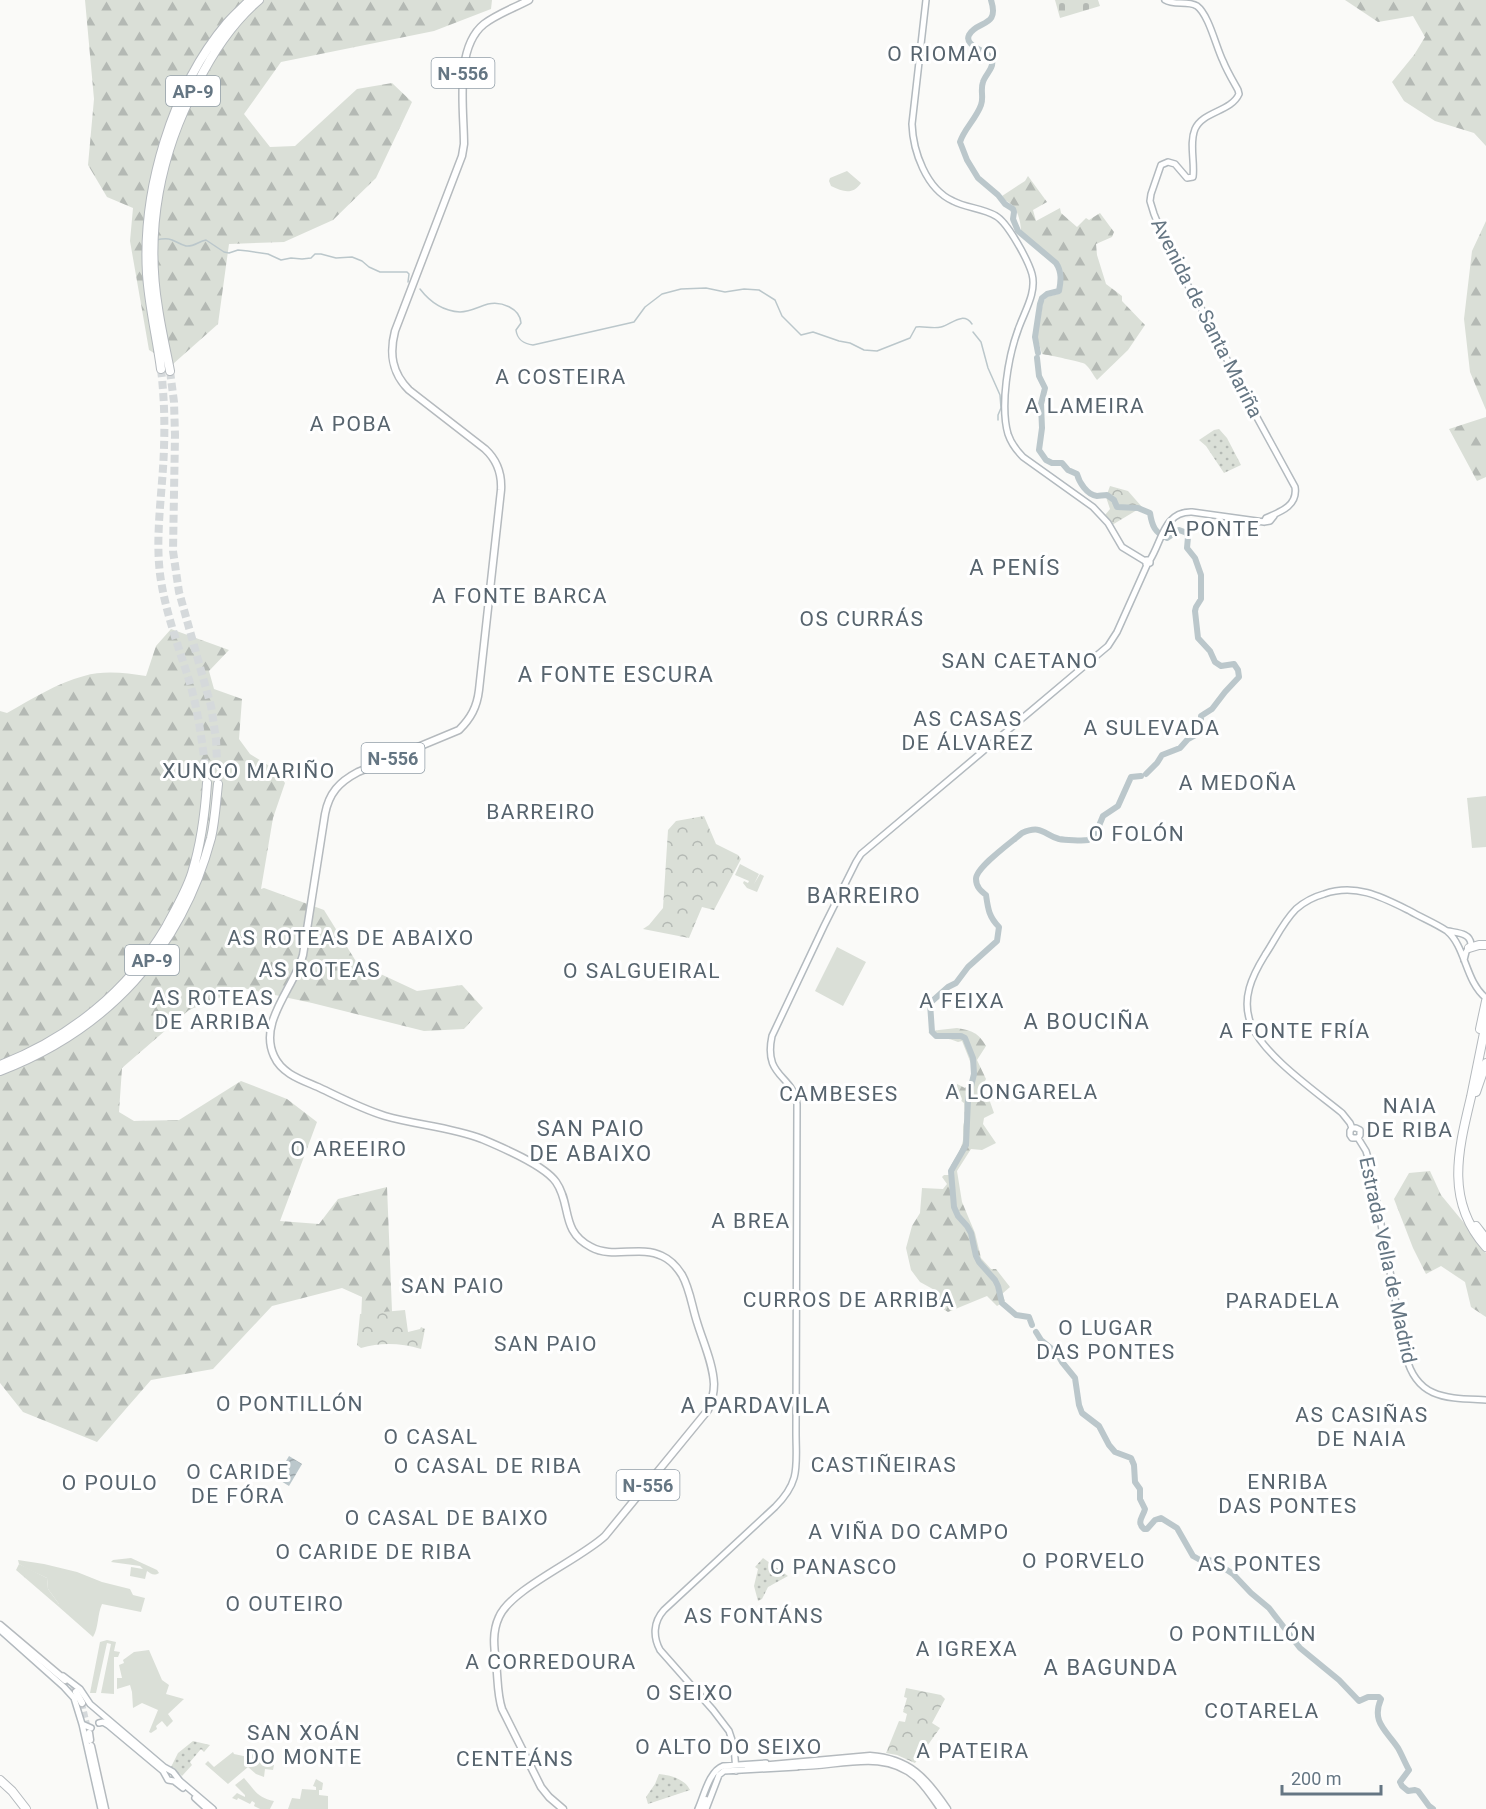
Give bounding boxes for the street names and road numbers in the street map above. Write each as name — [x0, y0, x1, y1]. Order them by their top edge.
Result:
road number: N-556 — [432, 58, 494, 88]
road number: AP-9 — [166, 76, 220, 106]
street label: Avenida de Santa Mariña — [1146, 214, 1268, 422]
road number: N-556 — [362, 743, 424, 773]
road number: AP-9 — [125, 945, 179, 975]
street label: Estrada Vella de Madrid — [1354, 1155, 1422, 1365]
road number: N-556 — [616, 1470, 680, 1500]

